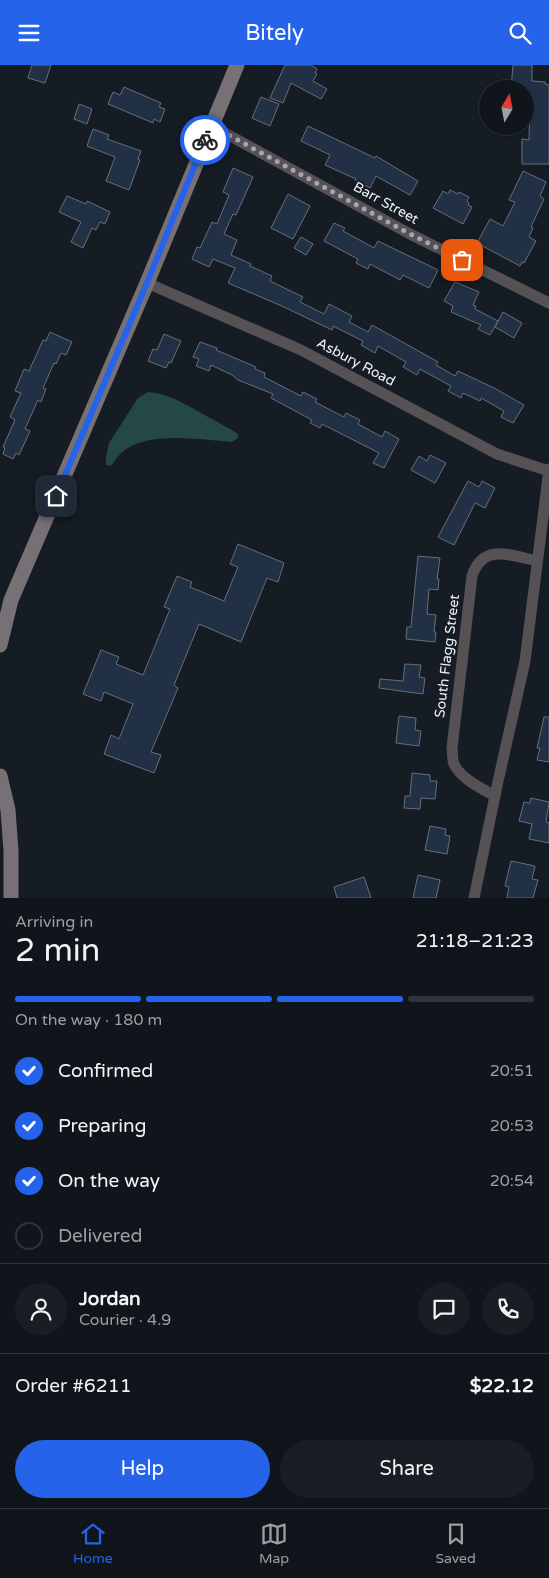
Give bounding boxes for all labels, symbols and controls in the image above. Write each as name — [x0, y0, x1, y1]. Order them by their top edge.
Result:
icon: menu — [15, 19, 43, 47]
icon: search — [506, 19, 534, 47]
text: Bitely — [245, 20, 304, 46]
north arrow — [479, 80, 534, 135]
map controls — [479, 80, 534, 135]
courier — [180, 115, 230, 165]
icon: bike — [191, 126, 219, 154]
street label: Barr Street — [350, 178, 422, 228]
pin — [441, 239, 483, 281]
icon: bag — [448, 246, 476, 274]
street label: Asbury Road — [314, 334, 398, 390]
pin — [35, 475, 77, 517]
icon: home — [42, 482, 70, 510]
street label: South Flagg Street — [431, 593, 463, 719]
text: Arriving in — [15, 912, 93, 932]
text: 21:18–21:23 — [416, 930, 534, 952]
text: 2 min — [15, 932, 100, 970]
text: On the way · 180 m — [15, 1010, 162, 1030]
icon: check — [15, 1057, 43, 1085]
text: Confirmed — [58, 1060, 153, 1082]
text: 20:51 — [490, 1061, 534, 1081]
icon: check — [15, 1112, 43, 1140]
text: Preparing — [58, 1115, 147, 1137]
text: 20:53 — [490, 1116, 534, 1136]
icon: check — [15, 1167, 43, 1195]
text: On the way — [58, 1170, 160, 1192]
text: 20:54 — [490, 1171, 534, 1191]
text: Delivered — [58, 1225, 143, 1247]
button: person — [15, 1283, 67, 1335]
button: chat — [418, 1283, 470, 1335]
button: phone — [482, 1283, 534, 1335]
text: Jordan — [79, 1288, 141, 1310]
text: Courier · 4.9 — [79, 1310, 171, 1330]
text: Order #6211 — [15, 1375, 132, 1397]
text: $22.12 — [470, 1375, 534, 1397]
button: Help — [15, 1440, 270, 1498]
button: Share — [280, 1440, 534, 1498]
tab: Home — [73, 1520, 113, 1567]
tab: Map — [259, 1520, 289, 1567]
tab: Saved — [435, 1520, 476, 1567]

